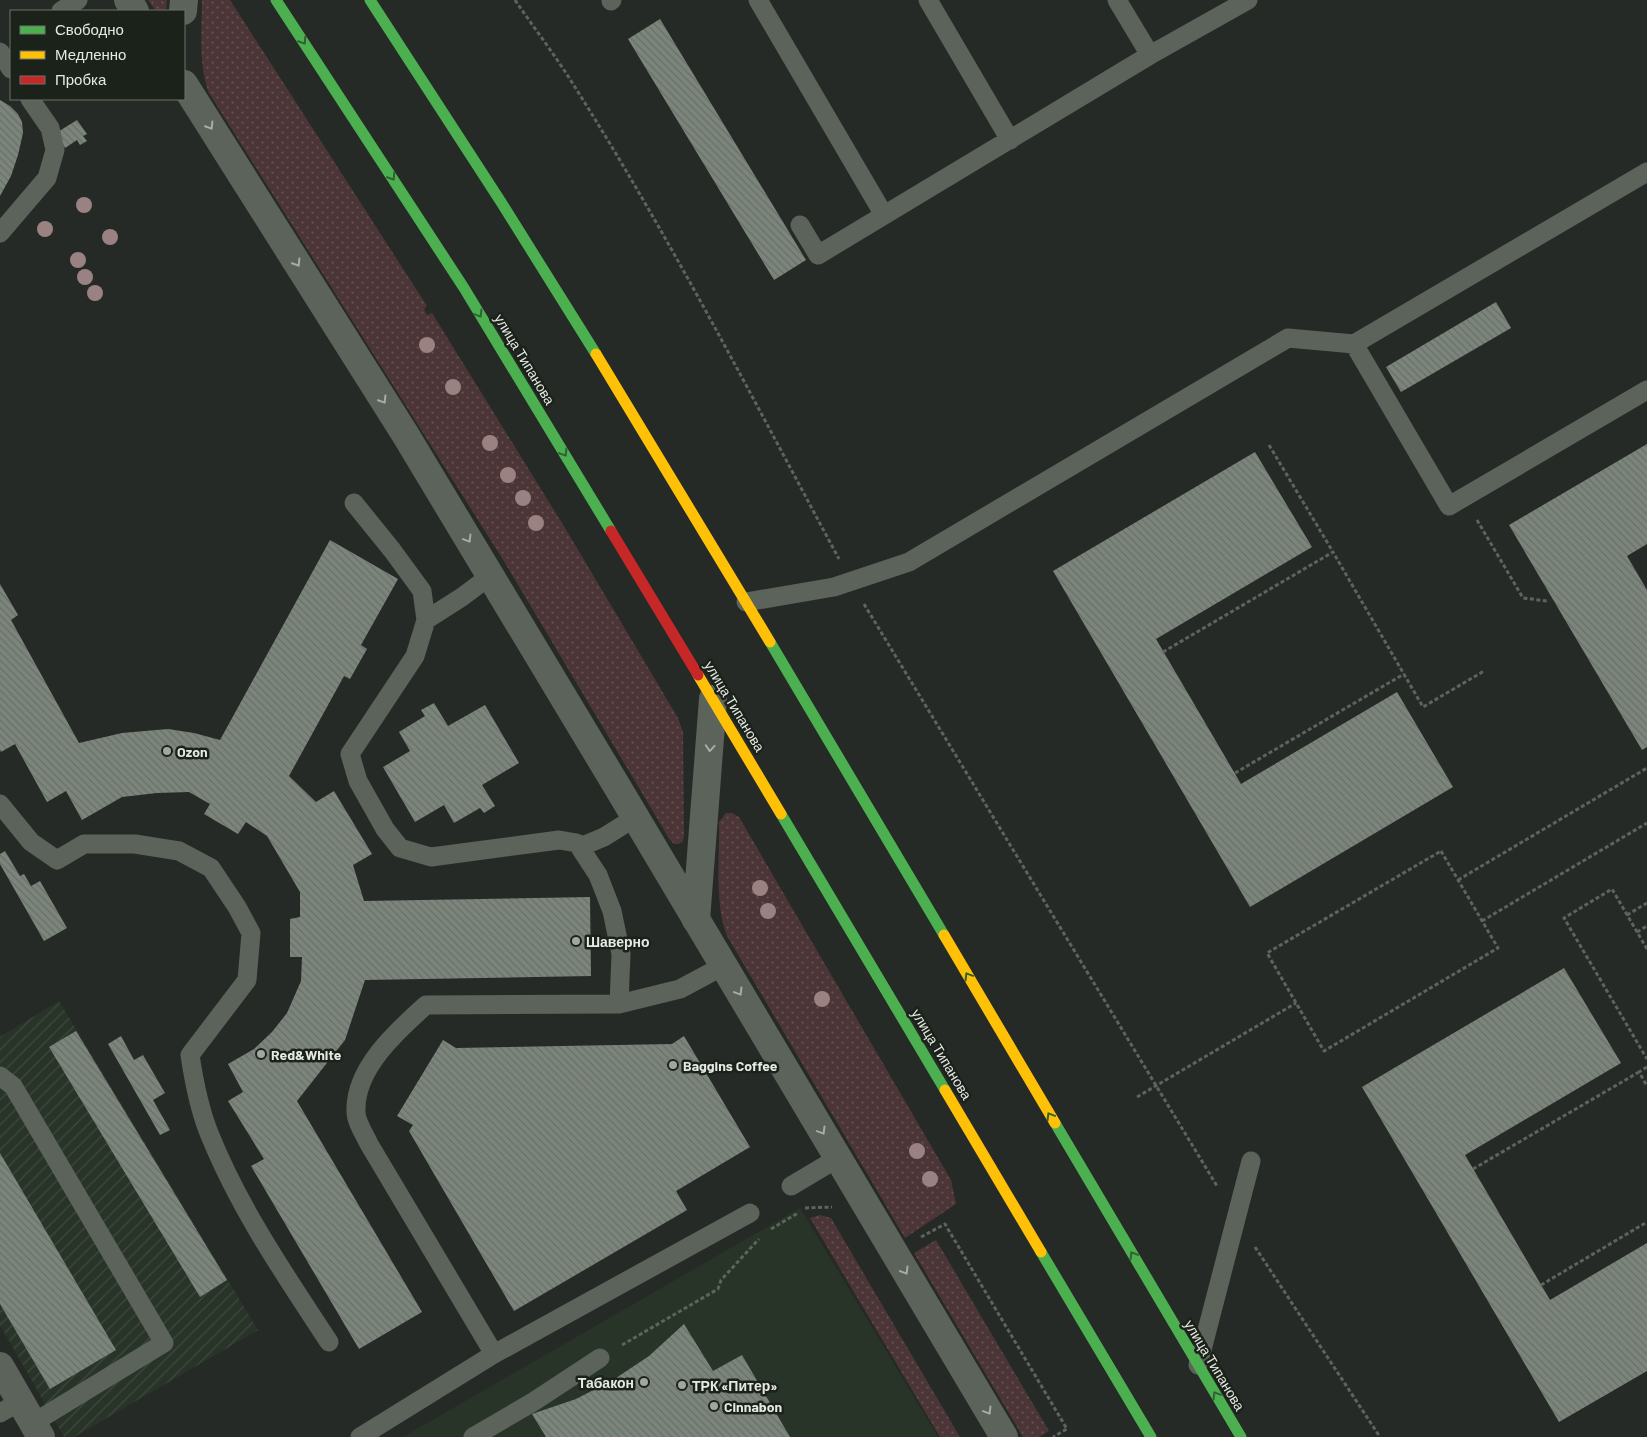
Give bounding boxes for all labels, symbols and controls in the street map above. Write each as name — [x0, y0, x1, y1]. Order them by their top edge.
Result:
legend — [10, 10, 185, 100]
text: Свободно — [55, 20, 124, 38]
one-way arrow — [297, 35, 306, 44]
text: Медленно — [55, 45, 126, 63]
text: Пробка — [55, 70, 107, 88]
one-way arrow — [203, 120, 213, 129]
one-way arrow — [386, 171, 395, 180]
one-way arrow — [290, 258, 300, 267]
one-way arrow — [473, 308, 483, 317]
street label: улица Типанова — [491, 310, 559, 408]
one-way arrow — [377, 395, 387, 404]
one-way arrow — [557, 447, 567, 456]
one-way arrow — [462, 533, 472, 542]
street label: улица Типанова — [701, 657, 769, 755]
place label: Ozon — [177, 743, 208, 760]
one-way arrow — [704, 744, 715, 752]
marker: Ozon — [161, 745, 173, 757]
place label: Шаверно — [586, 933, 650, 950]
marker: Шаверно — [570, 935, 582, 947]
one-way arrow — [964, 972, 974, 981]
one-way arrow — [733, 986, 743, 995]
street label: улица Типанова — [908, 1005, 976, 1103]
place label: Red&White — [271, 1046, 342, 1063]
marker: Red&White — [255, 1048, 267, 1060]
place label: Baggins Coffee — [683, 1057, 778, 1074]
marker: Baggins Coffee — [667, 1059, 679, 1071]
one-way arrow — [1047, 1112, 1057, 1121]
one-way arrow — [816, 1126, 826, 1135]
one-way arrow — [1129, 1252, 1139, 1261]
one-way arrow — [899, 1266, 909, 1275]
street label: улица Типанова — [1181, 1316, 1249, 1414]
place label: Табакон — [578, 1374, 634, 1391]
marker: Табакон — [638, 1376, 650, 1388]
place label: ТРК «Питер» — [692, 1377, 777, 1394]
marker: ТРК «Питер» — [676, 1379, 688, 1391]
one-way arrow — [1213, 1392, 1223, 1401]
place label: Cinnabon — [724, 1398, 782, 1415]
marker: Cinnabon — [708, 1400, 720, 1412]
one-way arrow — [982, 1405, 992, 1414]

